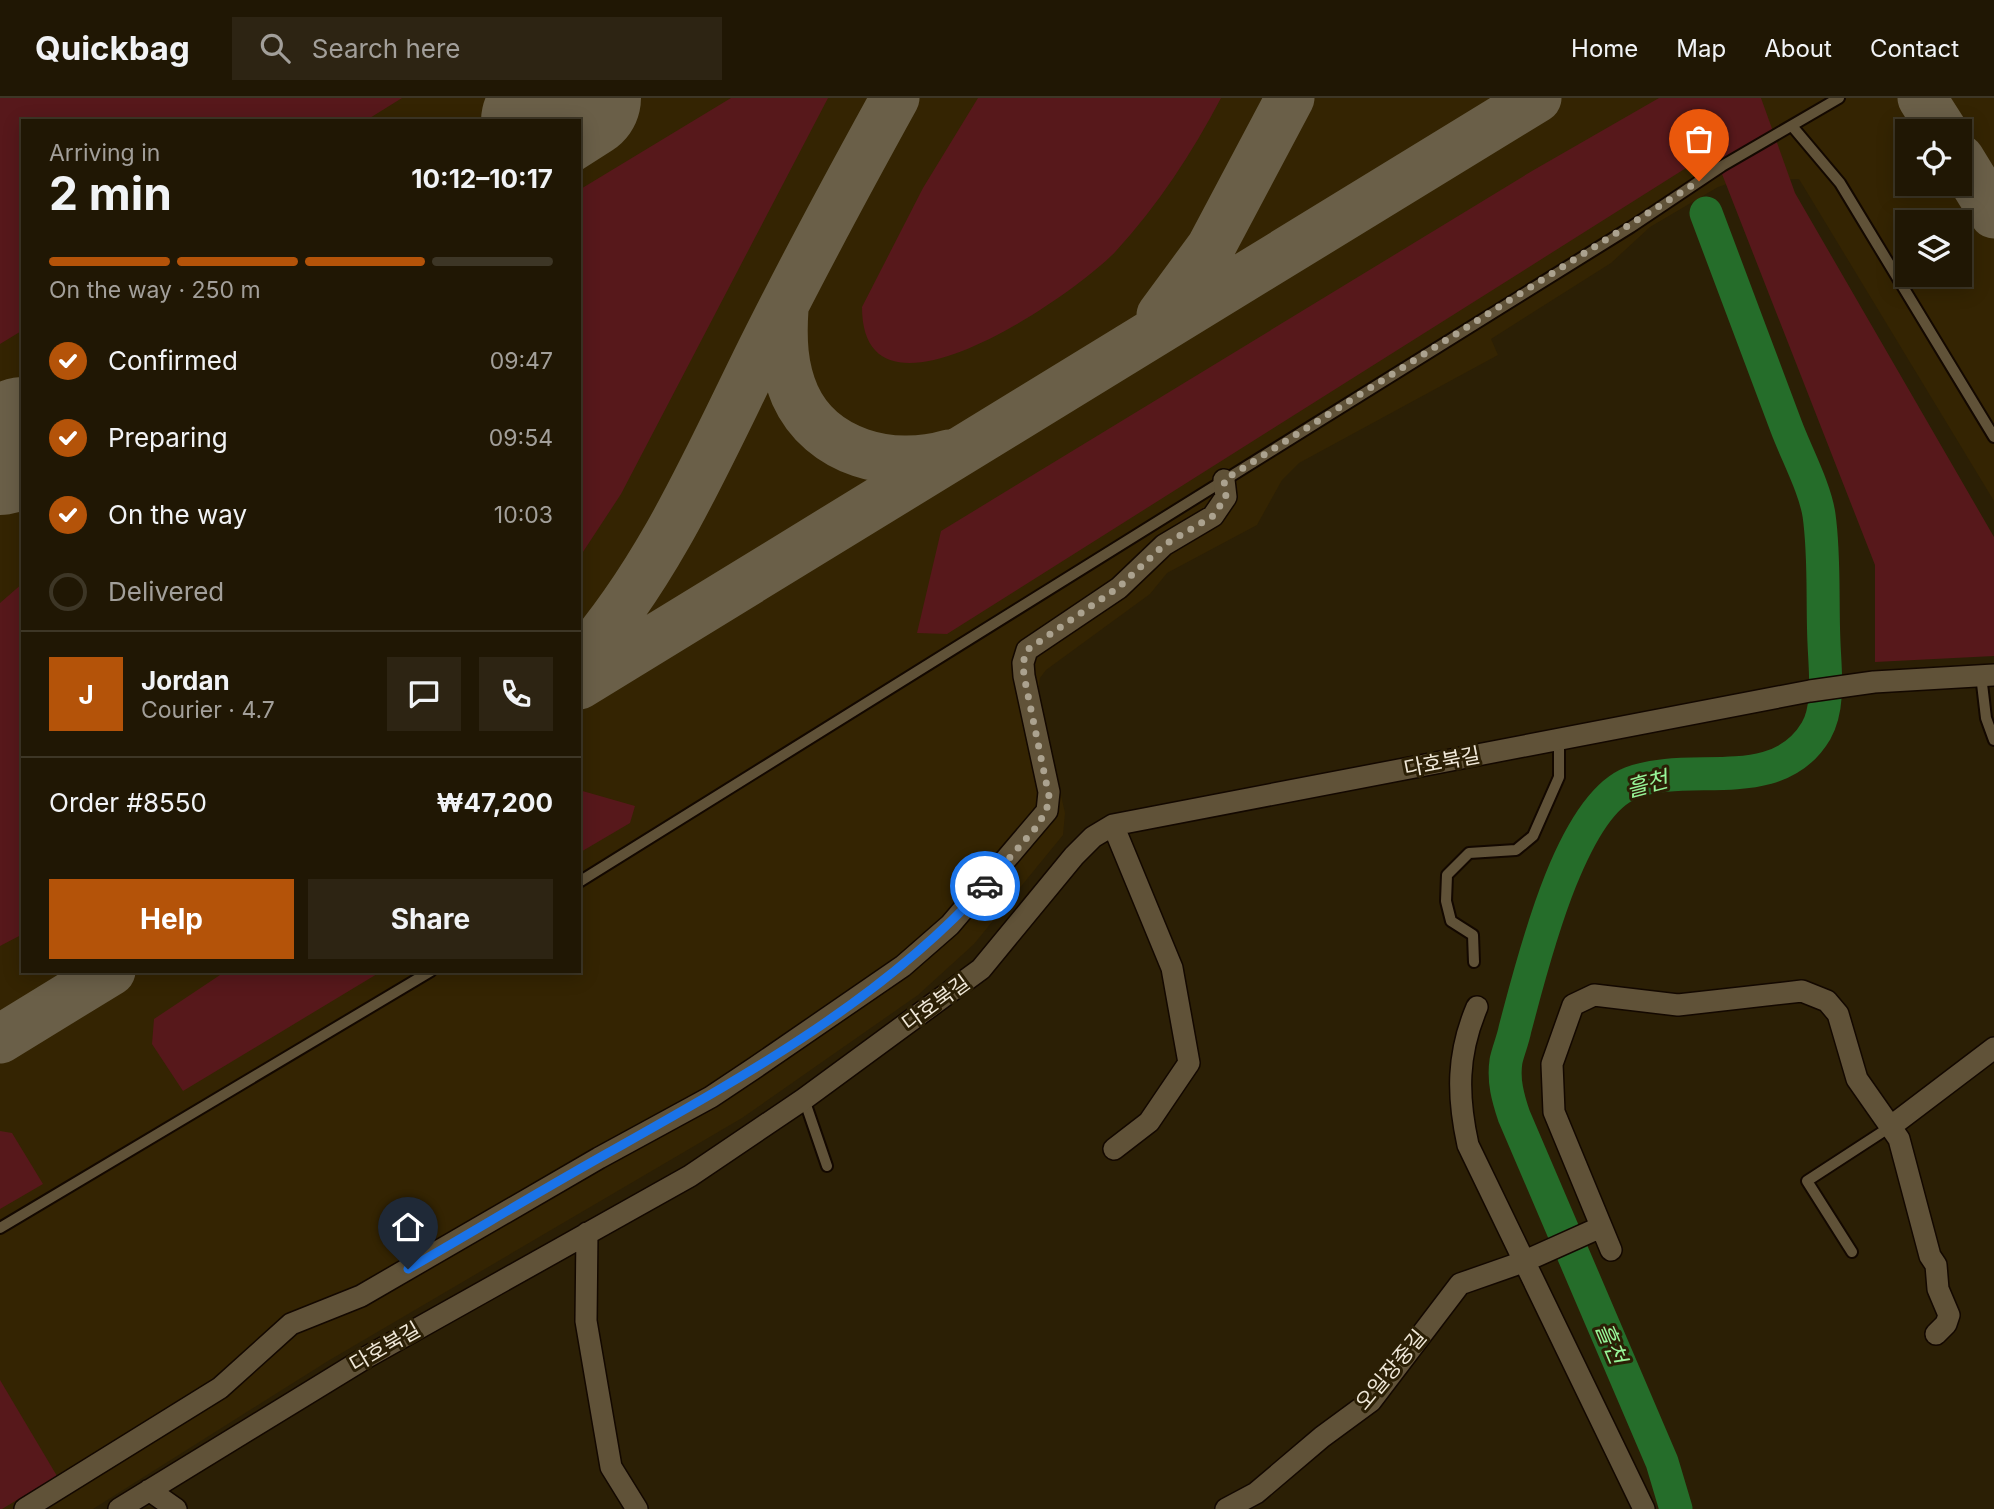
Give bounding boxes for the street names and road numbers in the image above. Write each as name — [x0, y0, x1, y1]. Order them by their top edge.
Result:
street label: 다호북길 — [1402, 742, 1482, 781]
street label: 다호북길 — [897, 970, 974, 1035]
street label: 다호북길 — [345, 1316, 424, 1377]
street label: 오일장중길 — [1350, 1325, 1431, 1415]

